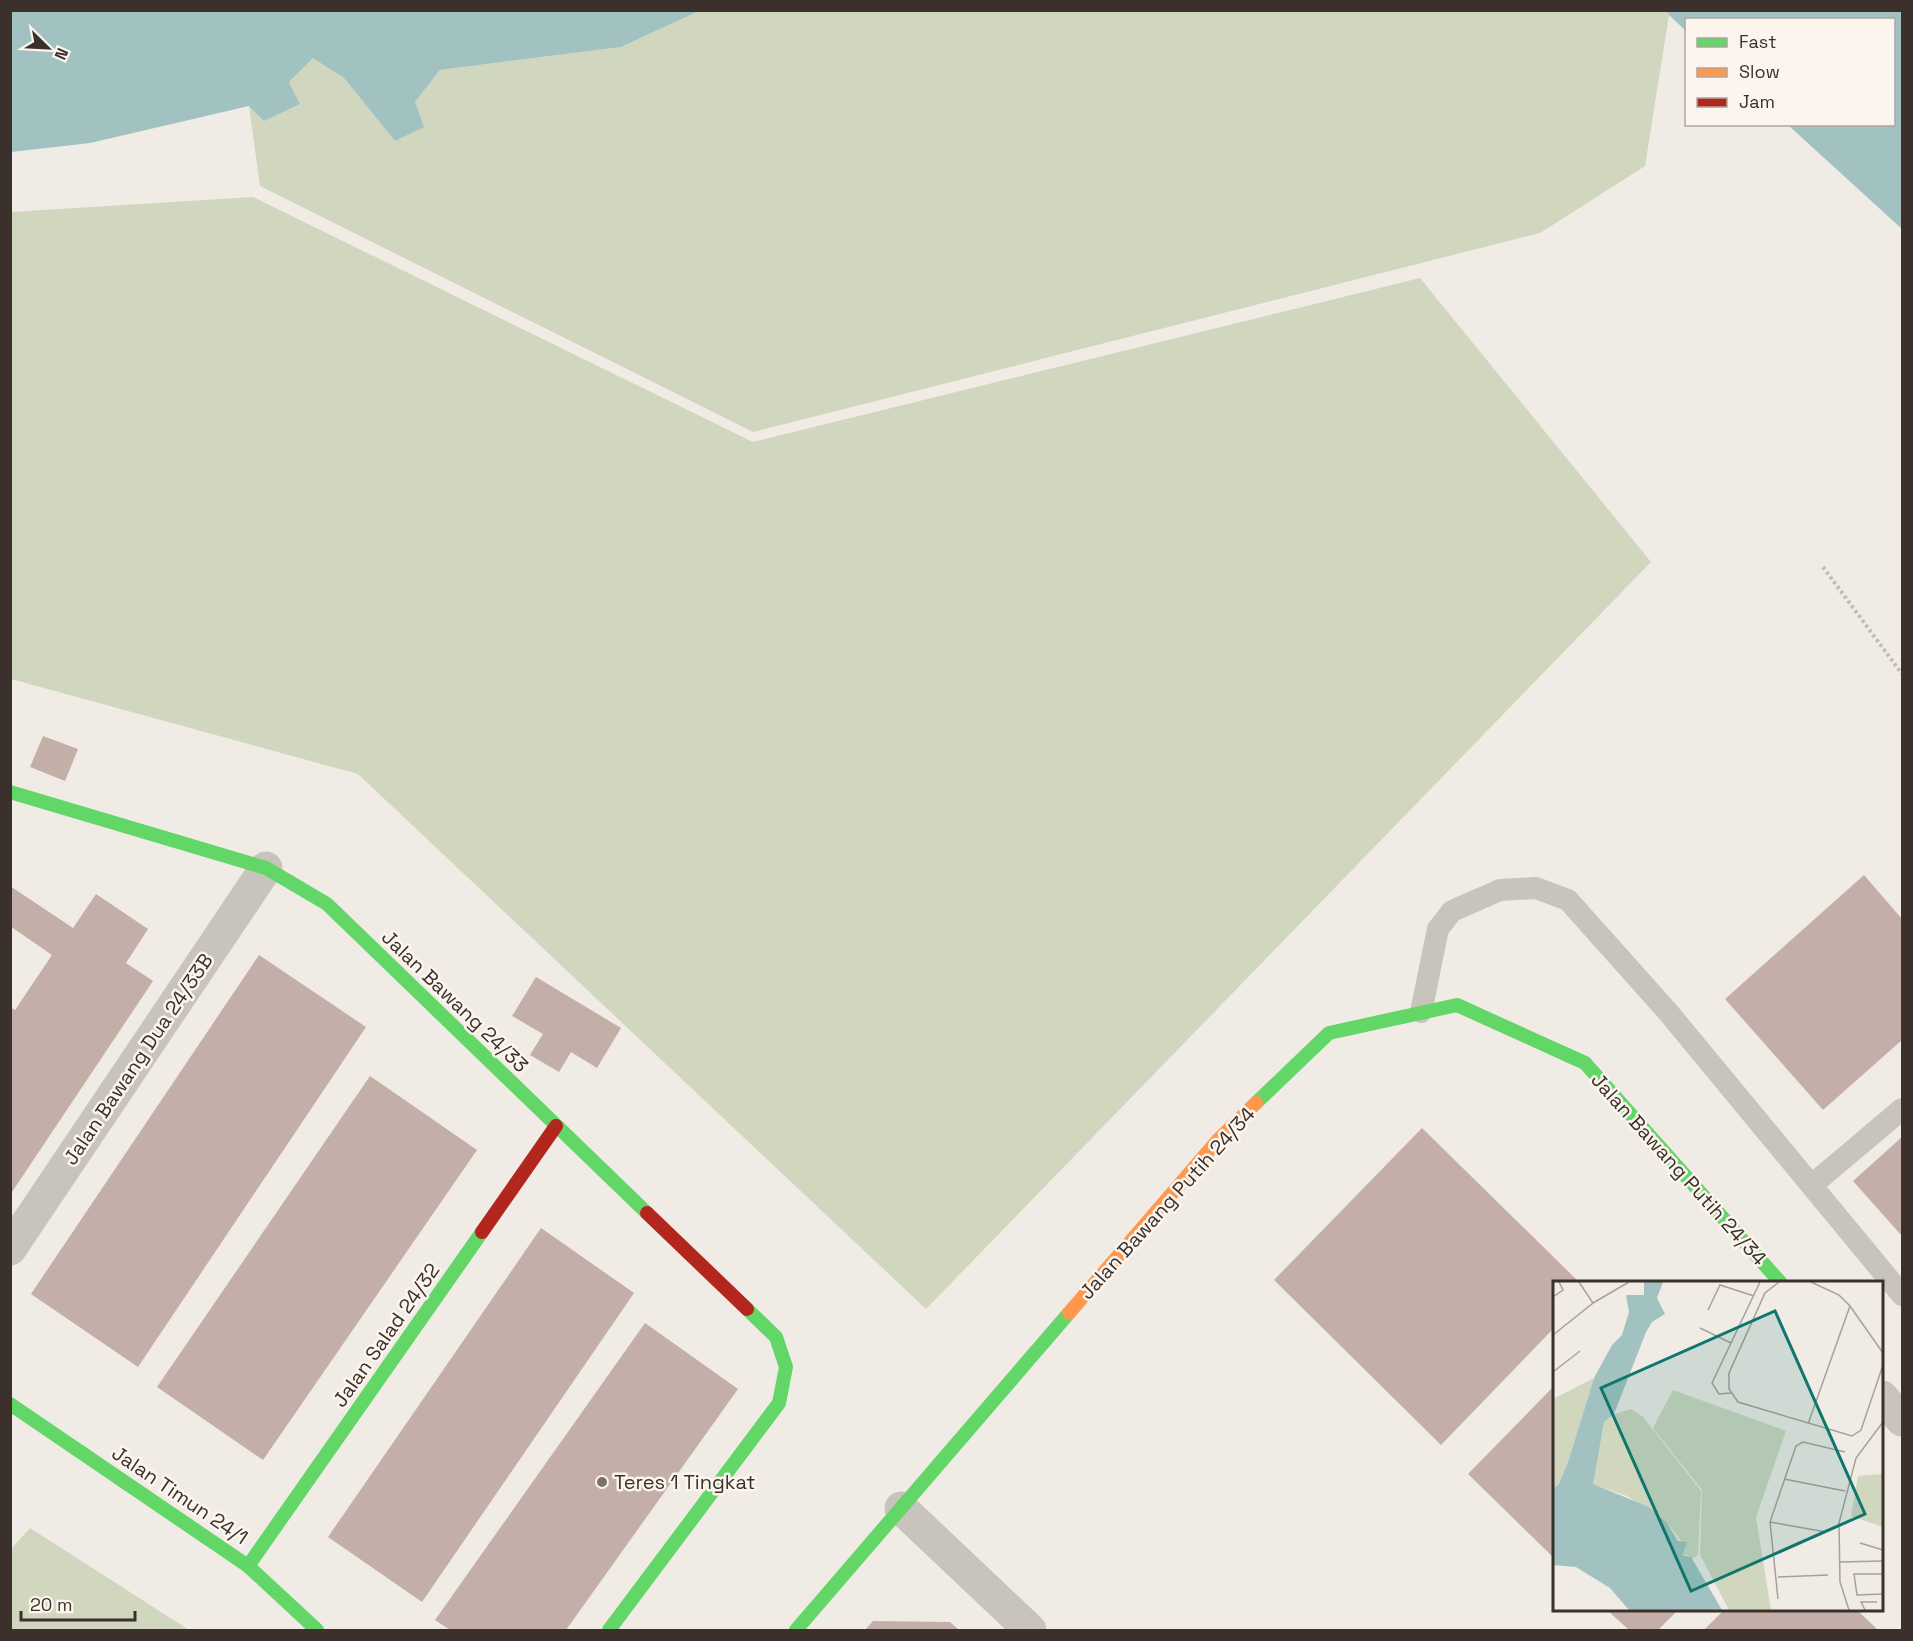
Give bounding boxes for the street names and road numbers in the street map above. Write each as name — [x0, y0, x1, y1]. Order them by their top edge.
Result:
street label: Jalan Bawang 24/33 — [376, 924, 534, 1078]
street label: Jalan Bawang Dua 24/33B — [57, 948, 219, 1170]
street label: Jalan Bawang Putih 24/34 — [1586, 1067, 1772, 1271]
street label: Jalan Bawang Putih 24/34 — [1074, 1101, 1260, 1305]
street label: Jalan Salad 24/32 — [327, 1258, 445, 1412]
street label: Jalan Timun 24/1 — [107, 1440, 253, 1550]

